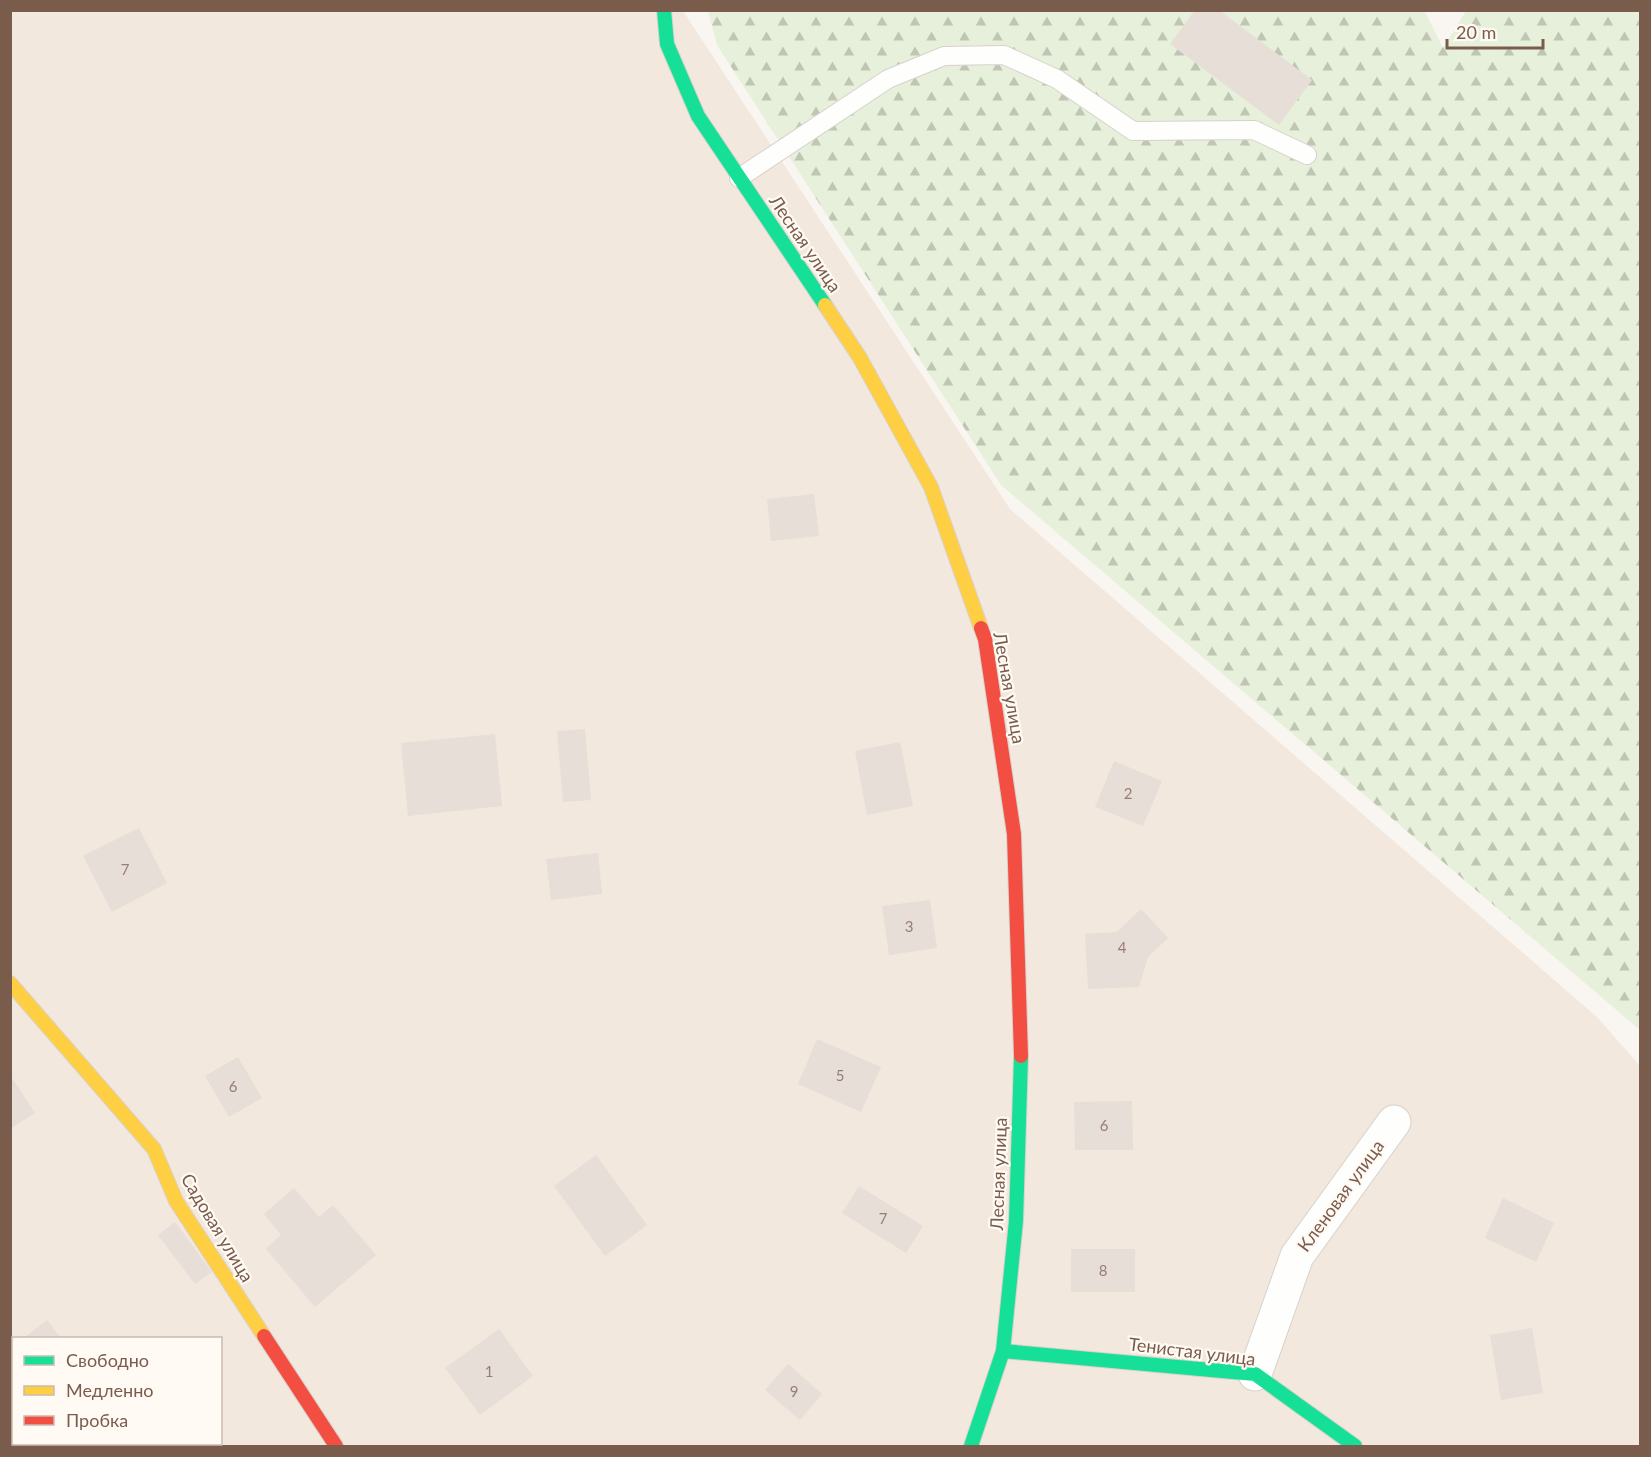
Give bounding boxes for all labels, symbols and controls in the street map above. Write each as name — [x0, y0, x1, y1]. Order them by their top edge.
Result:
scale bar — [1447, 12, 1543, 50]
text: 20 m — [1456, 21, 1496, 43]
street label: Лесная улица — [765, 190, 846, 296]
street label: Лесная улица — [989, 629, 1031, 745]
house number: 2 — [1124, 784, 1132, 802]
house number: 7 — [121, 860, 130, 878]
house number: 3 — [905, 917, 913, 935]
house number: 4 — [1118, 938, 1127, 956]
house number: 5 — [836, 1066, 844, 1084]
house number: 6 — [229, 1077, 238, 1095]
house number: 6 — [1100, 1116, 1109, 1134]
street label: Лесная улица — [985, 1117, 1011, 1232]
street label: Кленовая улица — [1292, 1135, 1388, 1256]
street label: Садовая улица — [177, 1169, 259, 1286]
house number: 7 — [879, 1209, 888, 1227]
house number: 8 — [1099, 1261, 1107, 1279]
street label: Тенистая улица — [1127, 1332, 1257, 1370]
legend — [12, 1337, 222, 1445]
text: Свободно — [66, 1349, 149, 1371]
house number: 1 — [485, 1362, 493, 1380]
text: Медленно — [66, 1379, 154, 1401]
house number: 9 — [790, 1382, 798, 1400]
text: Пробка — [66, 1409, 128, 1431]

